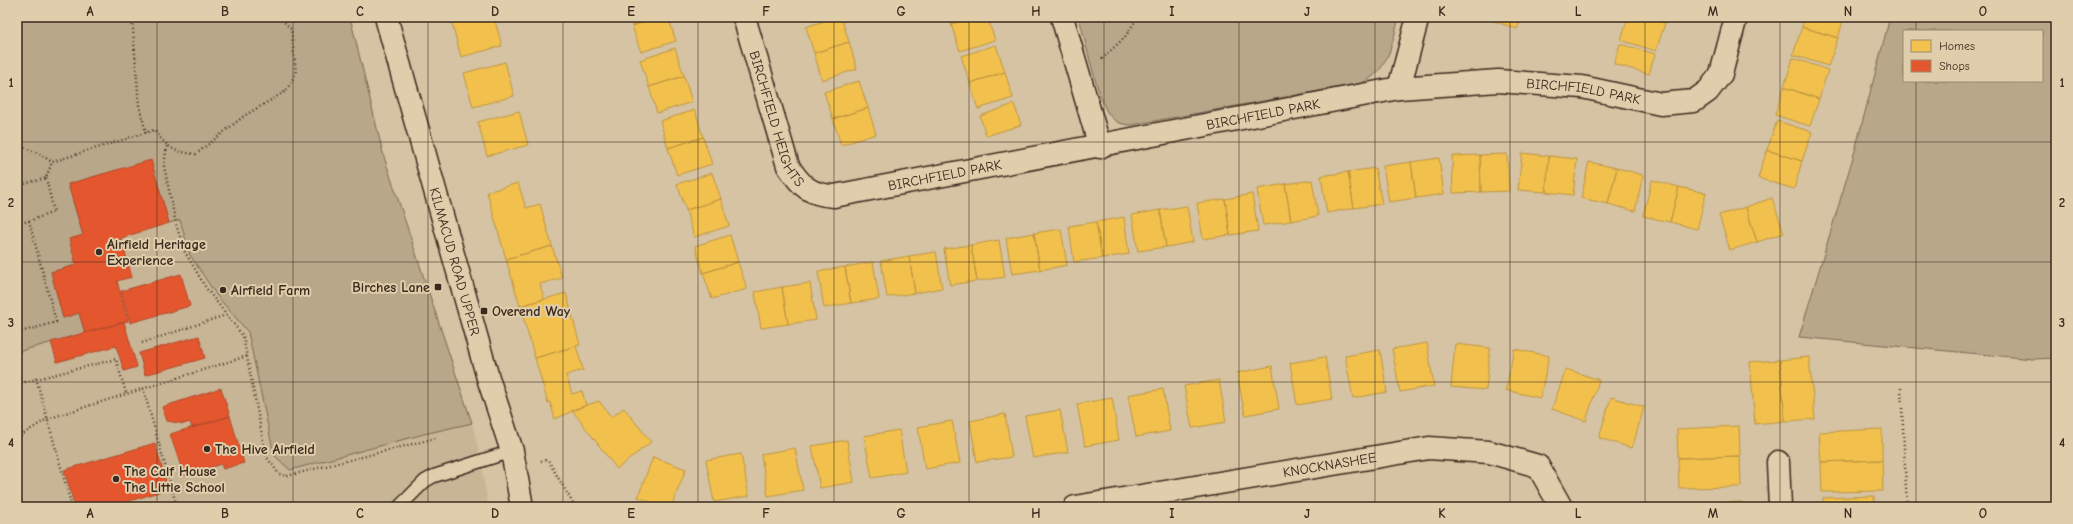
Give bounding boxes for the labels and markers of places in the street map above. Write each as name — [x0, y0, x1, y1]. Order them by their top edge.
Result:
place label: Airfield Heritage Experience — [107, 236, 206, 269]
marker: Airfield Heritage Experience — [94, 247, 104, 257]
place label: Birches Lane — [352, 279, 430, 296]
place label: Airfield Farm — [231, 282, 310, 299]
marker: Birches Lane — [433, 282, 443, 292]
marker: Airfield Farm — [218, 285, 228, 295]
place label: Overend Way — [492, 303, 571, 320]
marker: Overend Way — [479, 306, 489, 316]
place label: The Hive Airfield — [215, 441, 315, 458]
marker: The Hive Airfield — [202, 444, 212, 454]
place label: The Calf House The Little School — [124, 463, 225, 496]
marker: The Calf House The Little School — [111, 474, 121, 484]

